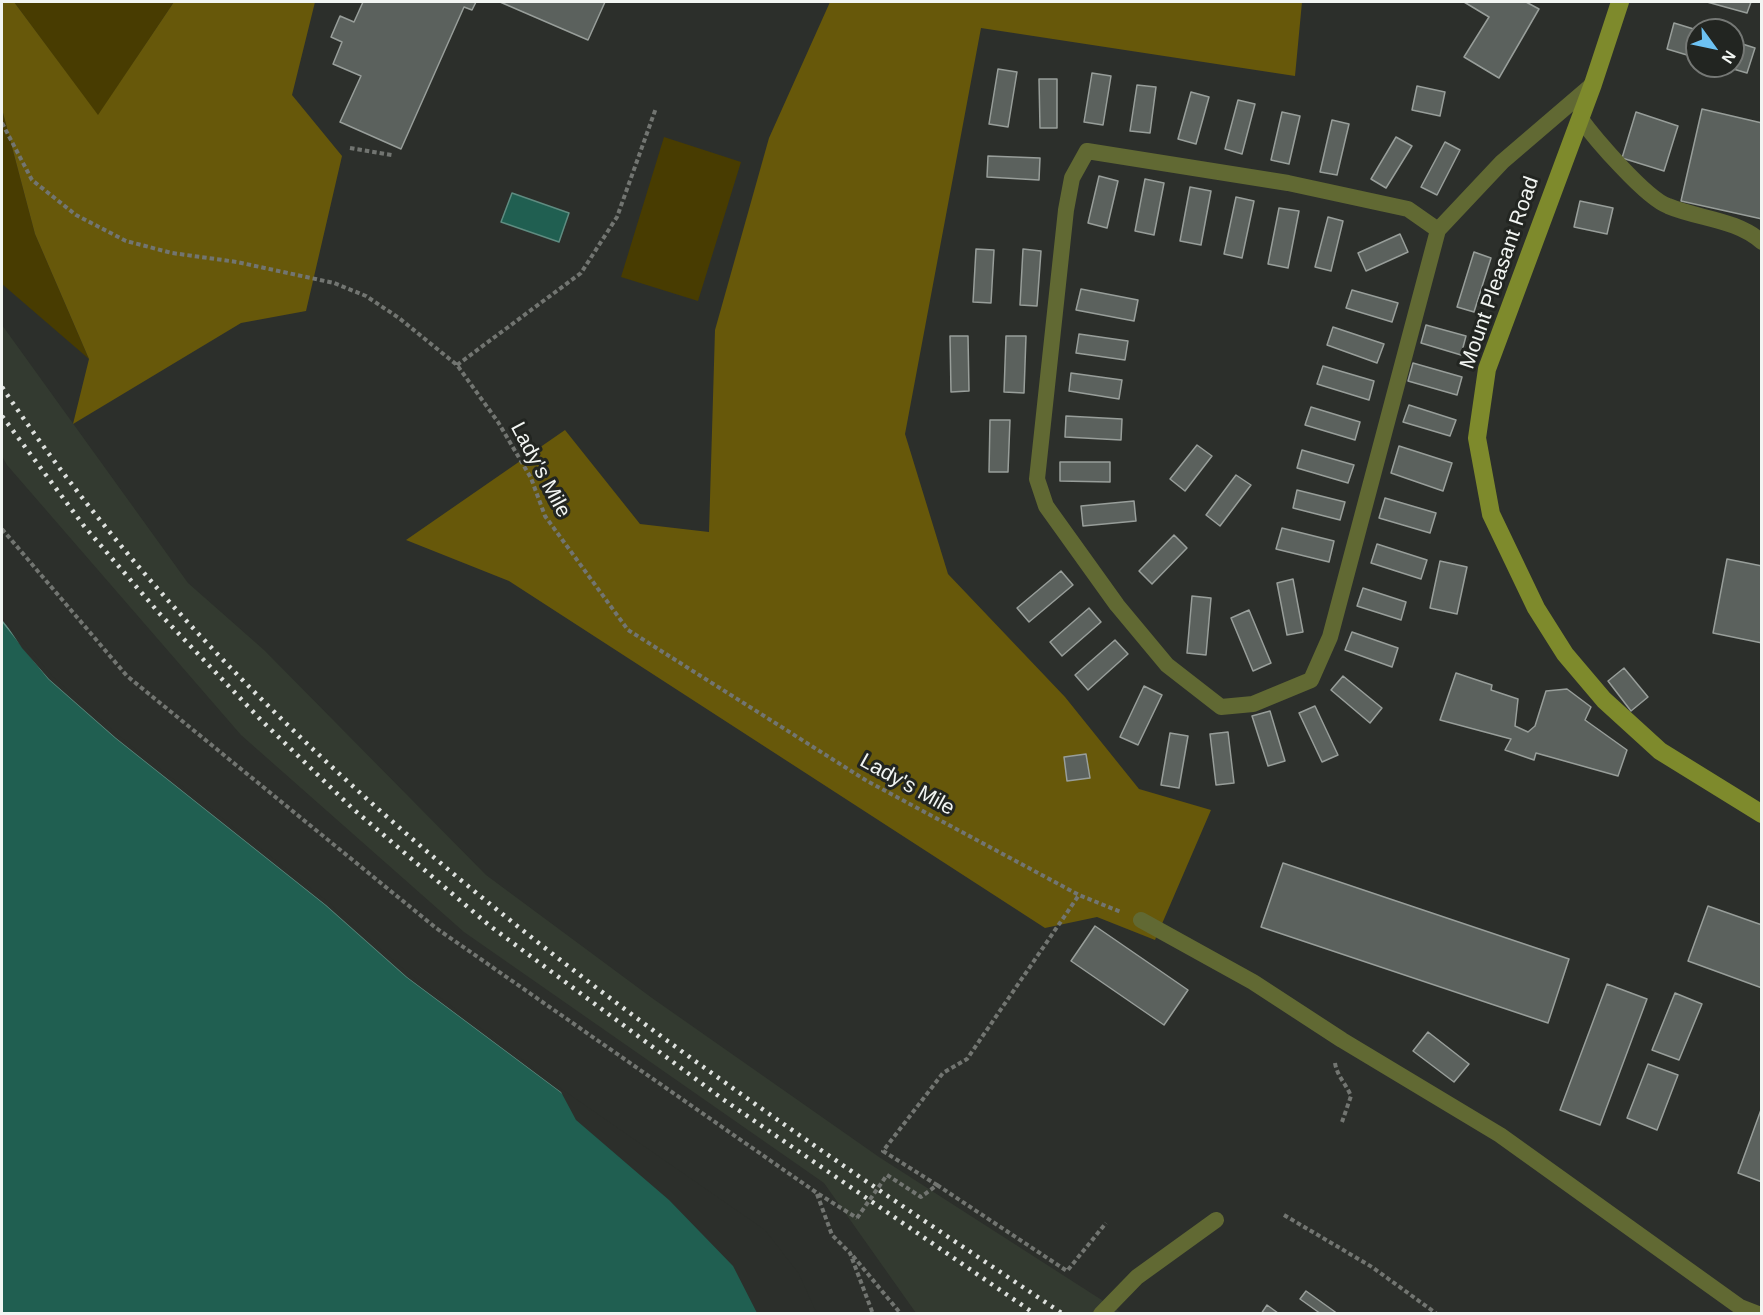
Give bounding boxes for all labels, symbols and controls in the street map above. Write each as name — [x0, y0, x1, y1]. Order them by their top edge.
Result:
north arrow — [1685, 18, 1745, 78]
text: N — [1719, 48, 1739, 66]
street label: Mount Pleasant Road — [1455, 173, 1545, 373]
street label: Lady's Mile — [504, 418, 576, 522]
street label: Lady's Mile — [855, 749, 959, 821]

